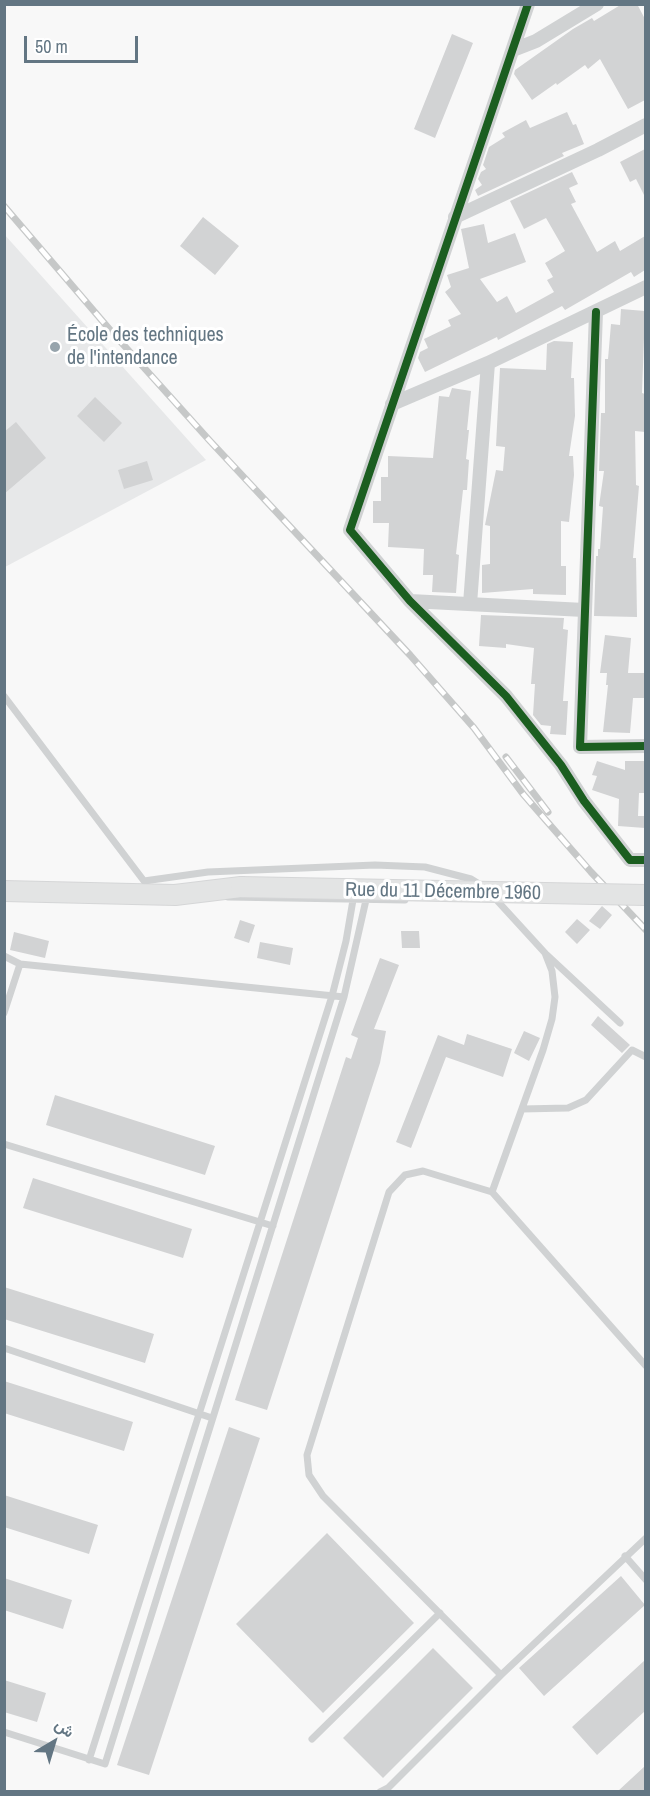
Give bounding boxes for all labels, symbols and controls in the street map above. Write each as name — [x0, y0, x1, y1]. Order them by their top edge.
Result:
scale bar — [27, 24, 141, 62]
text: 50 m — [35, 34, 68, 59]
place label: École des techniques de l'intendance — [67, 324, 224, 371]
marker: École des techniques de l'intendance — [48, 340, 62, 354]
street label: Rue du 11 Décembre 1960 — [345, 878, 541, 906]
north arrow — [24, 1712, 84, 1772]
text: ش — [51, 1713, 79, 1742]

